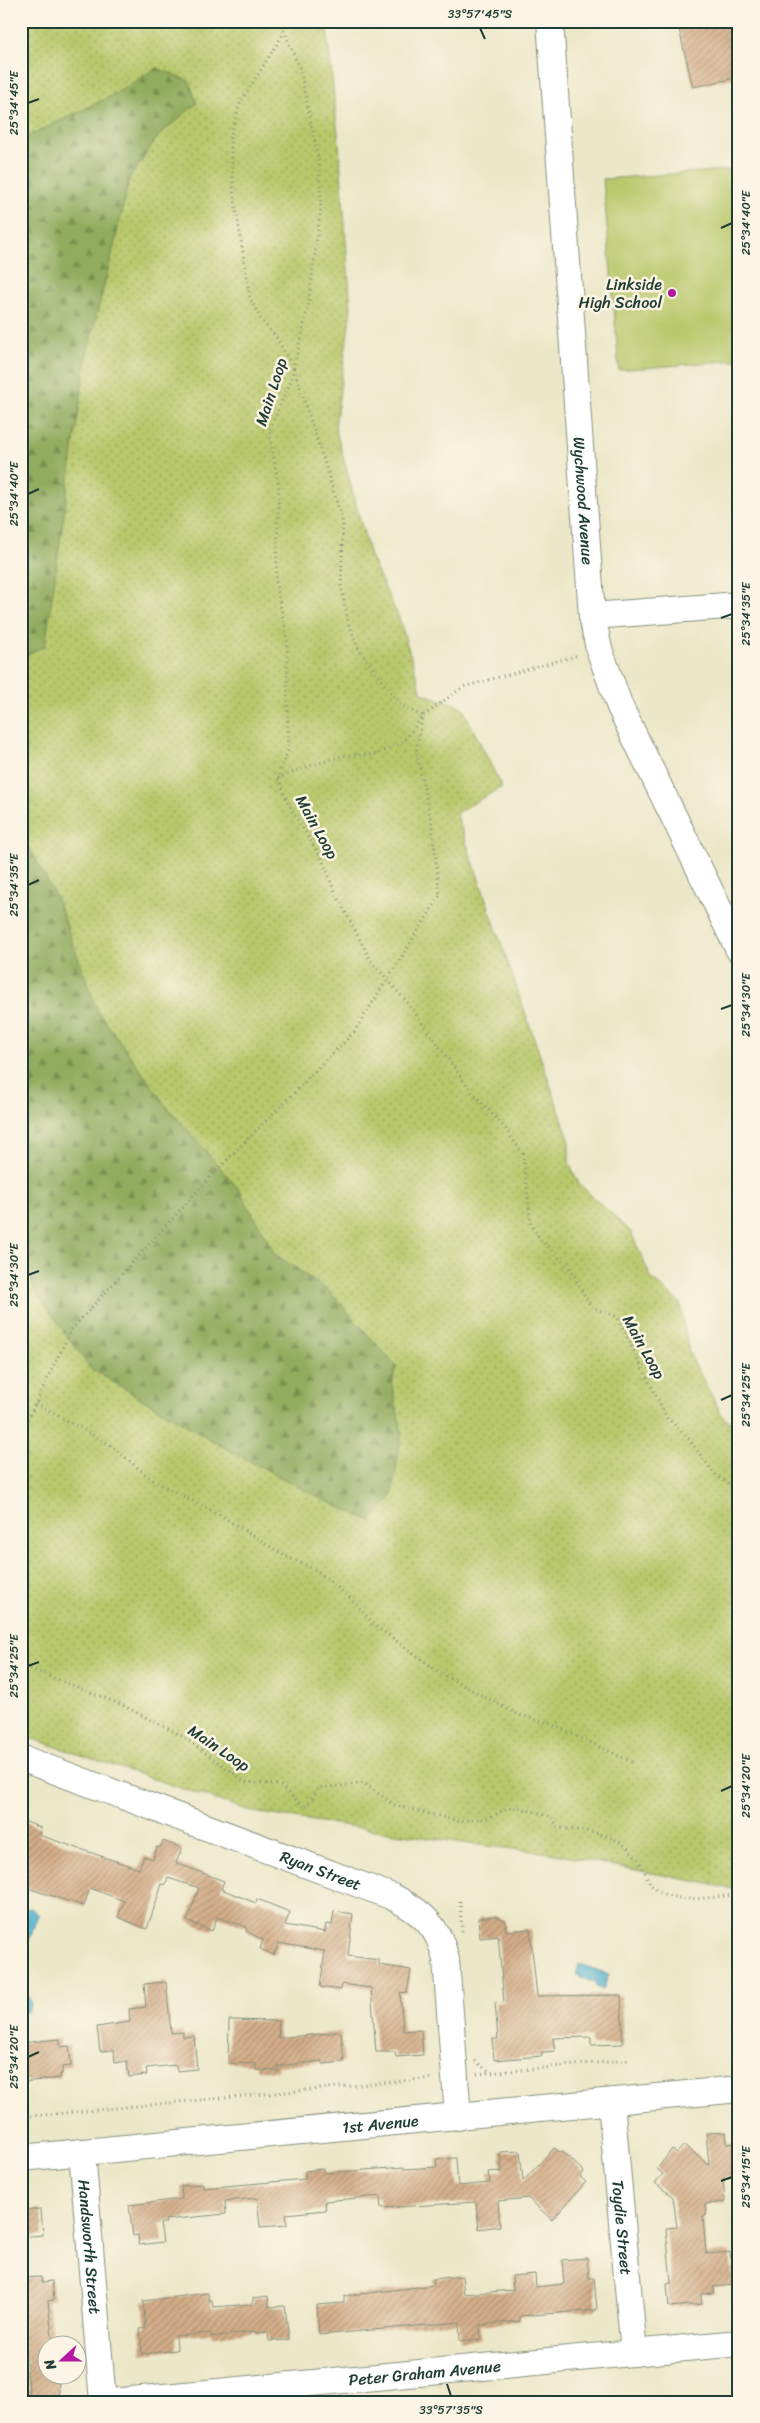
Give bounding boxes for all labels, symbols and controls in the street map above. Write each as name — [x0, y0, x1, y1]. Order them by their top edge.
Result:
text: 33°57'45"S — [448, 3, 513, 25]
text: 25°34'45"E — [3, 69, 25, 135]
text: 25°34'40"E — [735, 189, 757, 255]
place label: Linkside High School — [578, 270, 662, 317]
marker: Linkside High School — [666, 287, 678, 299]
street label: Main Loop — [246, 354, 296, 430]
street label: Wychwood Avenue — [565, 436, 603, 566]
text: 25°34'40"E — [3, 460, 25, 526]
text: 25°34'35"E — [735, 581, 757, 646]
street label: Main Loop — [287, 789, 347, 865]
text: 25°34'35"E — [3, 852, 25, 917]
text: 25°34'30"E — [735, 972, 757, 1037]
text: 25°34'30"E — [3, 1242, 25, 1307]
street label: Main Loop — [614, 1309, 674, 1385]
text: 25°34'25"E — [735, 1362, 757, 1427]
text: 25°34'25"E — [3, 1633, 25, 1698]
street label: Main Loop — [182, 1716, 257, 1780]
text: 25°34'20"E — [735, 1753, 757, 1818]
street label: Ryan Street — [276, 1842, 366, 1898]
text: 25°34'20"E — [3, 2024, 25, 2089]
street label: 1st Avenue — [341, 2105, 420, 2142]
text: 25°34'15"E — [735, 2145, 757, 2208]
street label: Handsworth Street — [70, 2178, 110, 2315]
street label: Toydie Street — [604, 2179, 641, 2276]
north arrow — [38, 2336, 88, 2386]
street label: Peter Graham Avenue — [347, 2351, 502, 2394]
text: N — [37, 2355, 64, 2374]
text: 33°57'35"S — [419, 2399, 483, 2421]

